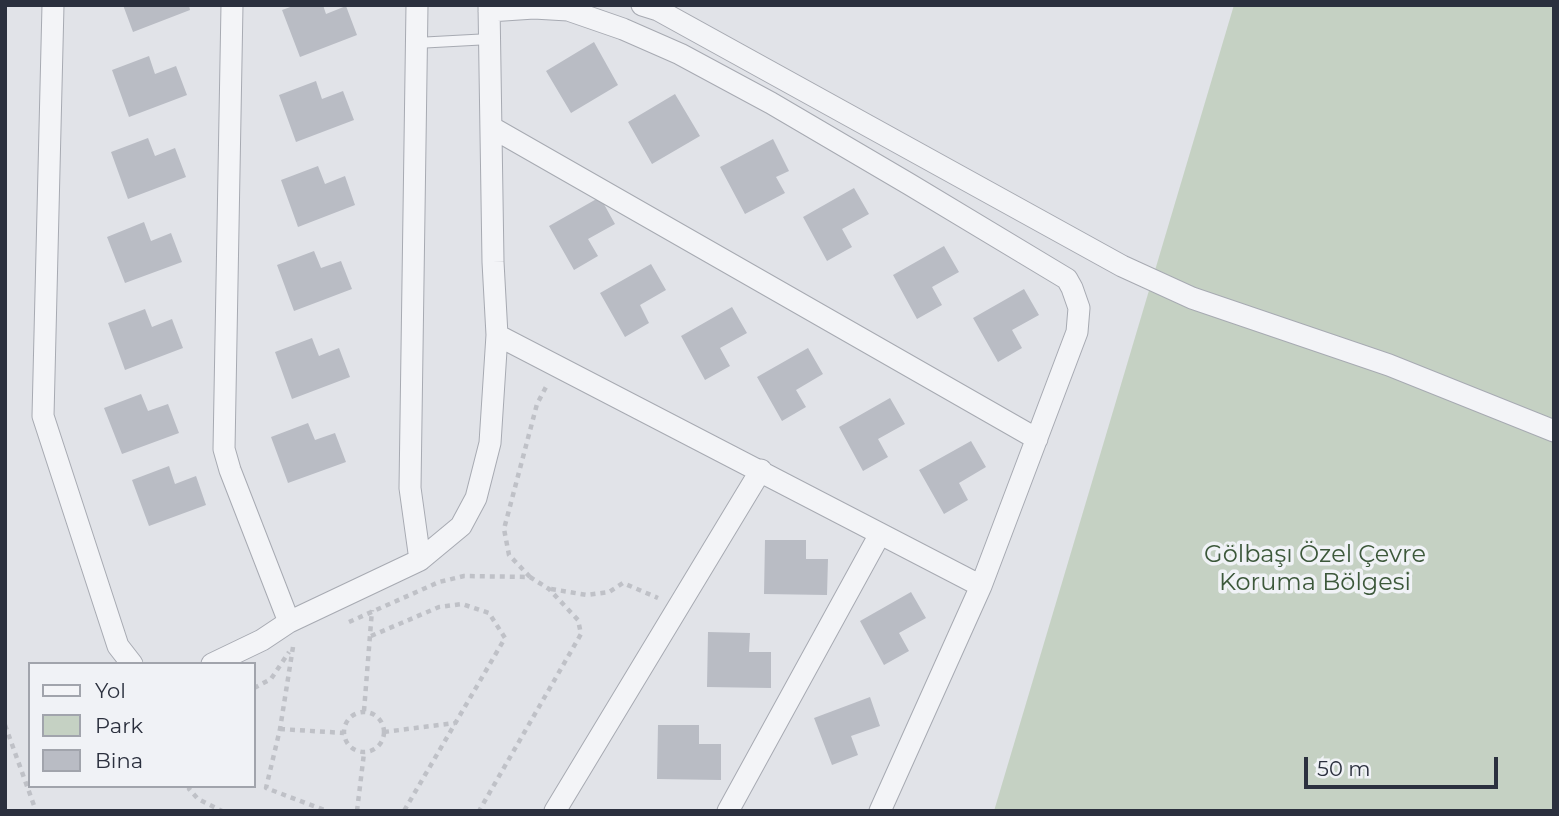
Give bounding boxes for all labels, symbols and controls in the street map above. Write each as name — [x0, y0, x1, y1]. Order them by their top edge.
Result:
park label: Gölbaşı Özel Çevre Koruma Bölgesi — [1204, 541, 1426, 597]
legend — [28, 662, 256, 788]
text: Yol — [95, 678, 126, 703]
text: Park — [95, 713, 143, 738]
scale bar — [1307, 742, 1501, 786]
text: Bina — [95, 748, 143, 773]
text: 50 m — [1317, 756, 1371, 781]

